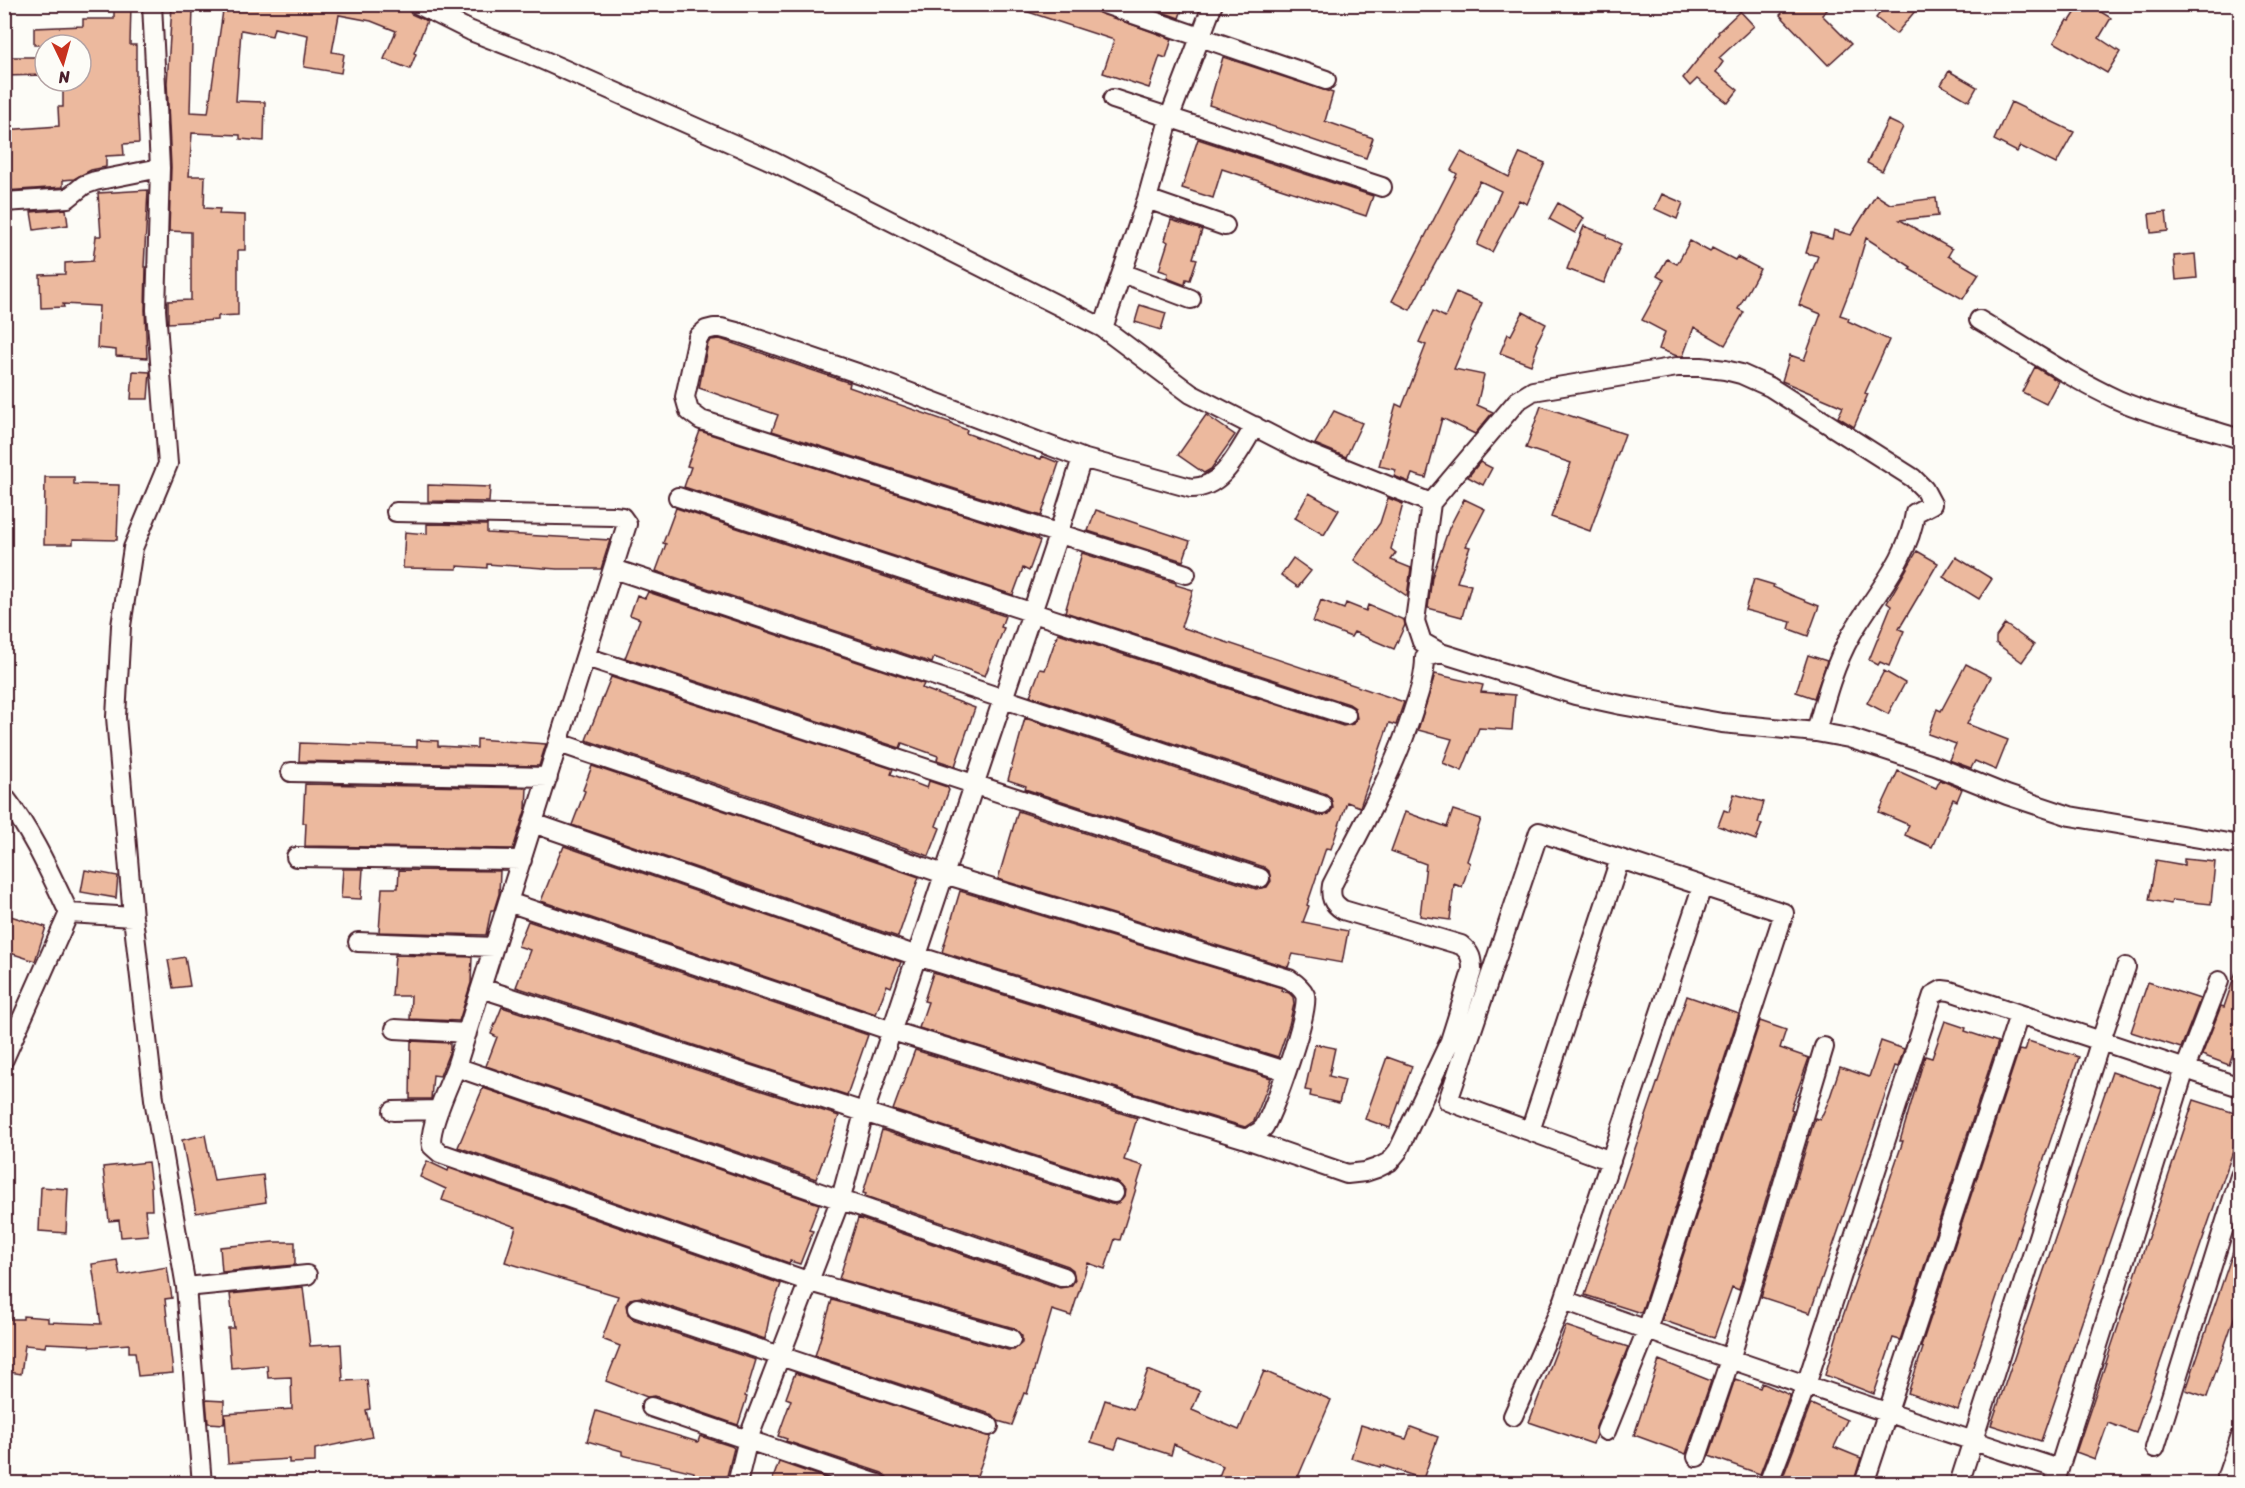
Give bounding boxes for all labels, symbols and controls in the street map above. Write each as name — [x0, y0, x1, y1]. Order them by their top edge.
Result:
north arrow — [33, 33, 93, 93]
text: N — [57, 62, 72, 92]

